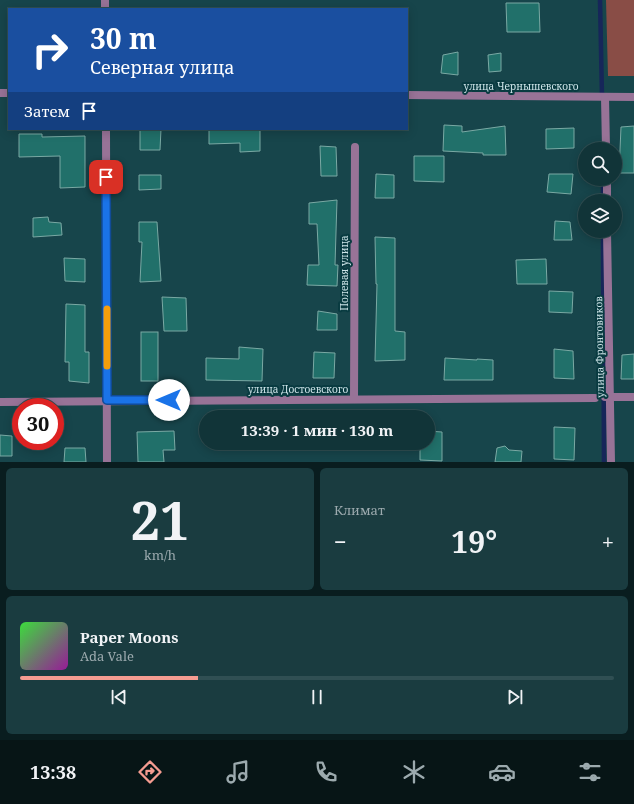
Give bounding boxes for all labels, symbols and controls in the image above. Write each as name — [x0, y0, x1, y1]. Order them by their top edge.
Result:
text: 30 m — [90, 19, 157, 57]
icon: right — [24, 24, 76, 76]
text: Северная улица — [90, 55, 235, 79]
street label: улица Чернышевского — [463, 79, 579, 93]
icon: arrive — [78, 100, 100, 122]
text: Затем — [24, 101, 70, 121]
map controls — [578, 142, 622, 238]
button: search — [578, 142, 622, 186]
pin — [89, 160, 123, 194]
icon: arrive — [95, 166, 117, 188]
button: layers — [578, 194, 622, 238]
street label: Полевая улица — [337, 235, 351, 311]
street label: улица Фронтовиков — [591, 296, 607, 398]
position arrow — [148, 379, 190, 421]
street label: улица Достоевского — [248, 382, 349, 396]
speed limit sign: 30 — [12, 398, 64, 450]
text: 13:39 · 1 мин · 130 m — [241, 420, 393, 440]
text: 21 — [131, 484, 189, 555]
text: Климат — [334, 501, 385, 519]
text: 19° — [451, 521, 497, 562]
text: − — [334, 526, 347, 556]
text: + — [602, 526, 614, 556]
text: km/h — [144, 546, 176, 564]
text: Paper Moons — [80, 627, 179, 647]
text: Ada Vale — [80, 647, 134, 665]
icon: previous — [108, 686, 130, 708]
icon: pause — [306, 686, 328, 708]
icon: next — [504, 686, 526, 708]
icon: directions — [136, 758, 164, 786]
icon: music — [224, 758, 252, 786]
icon: phone — [312, 758, 340, 786]
icon: climate — [400, 758, 428, 786]
icon: car — [488, 758, 516, 786]
icon: filters — [576, 758, 604, 786]
text: 13:38 — [30, 760, 76, 784]

